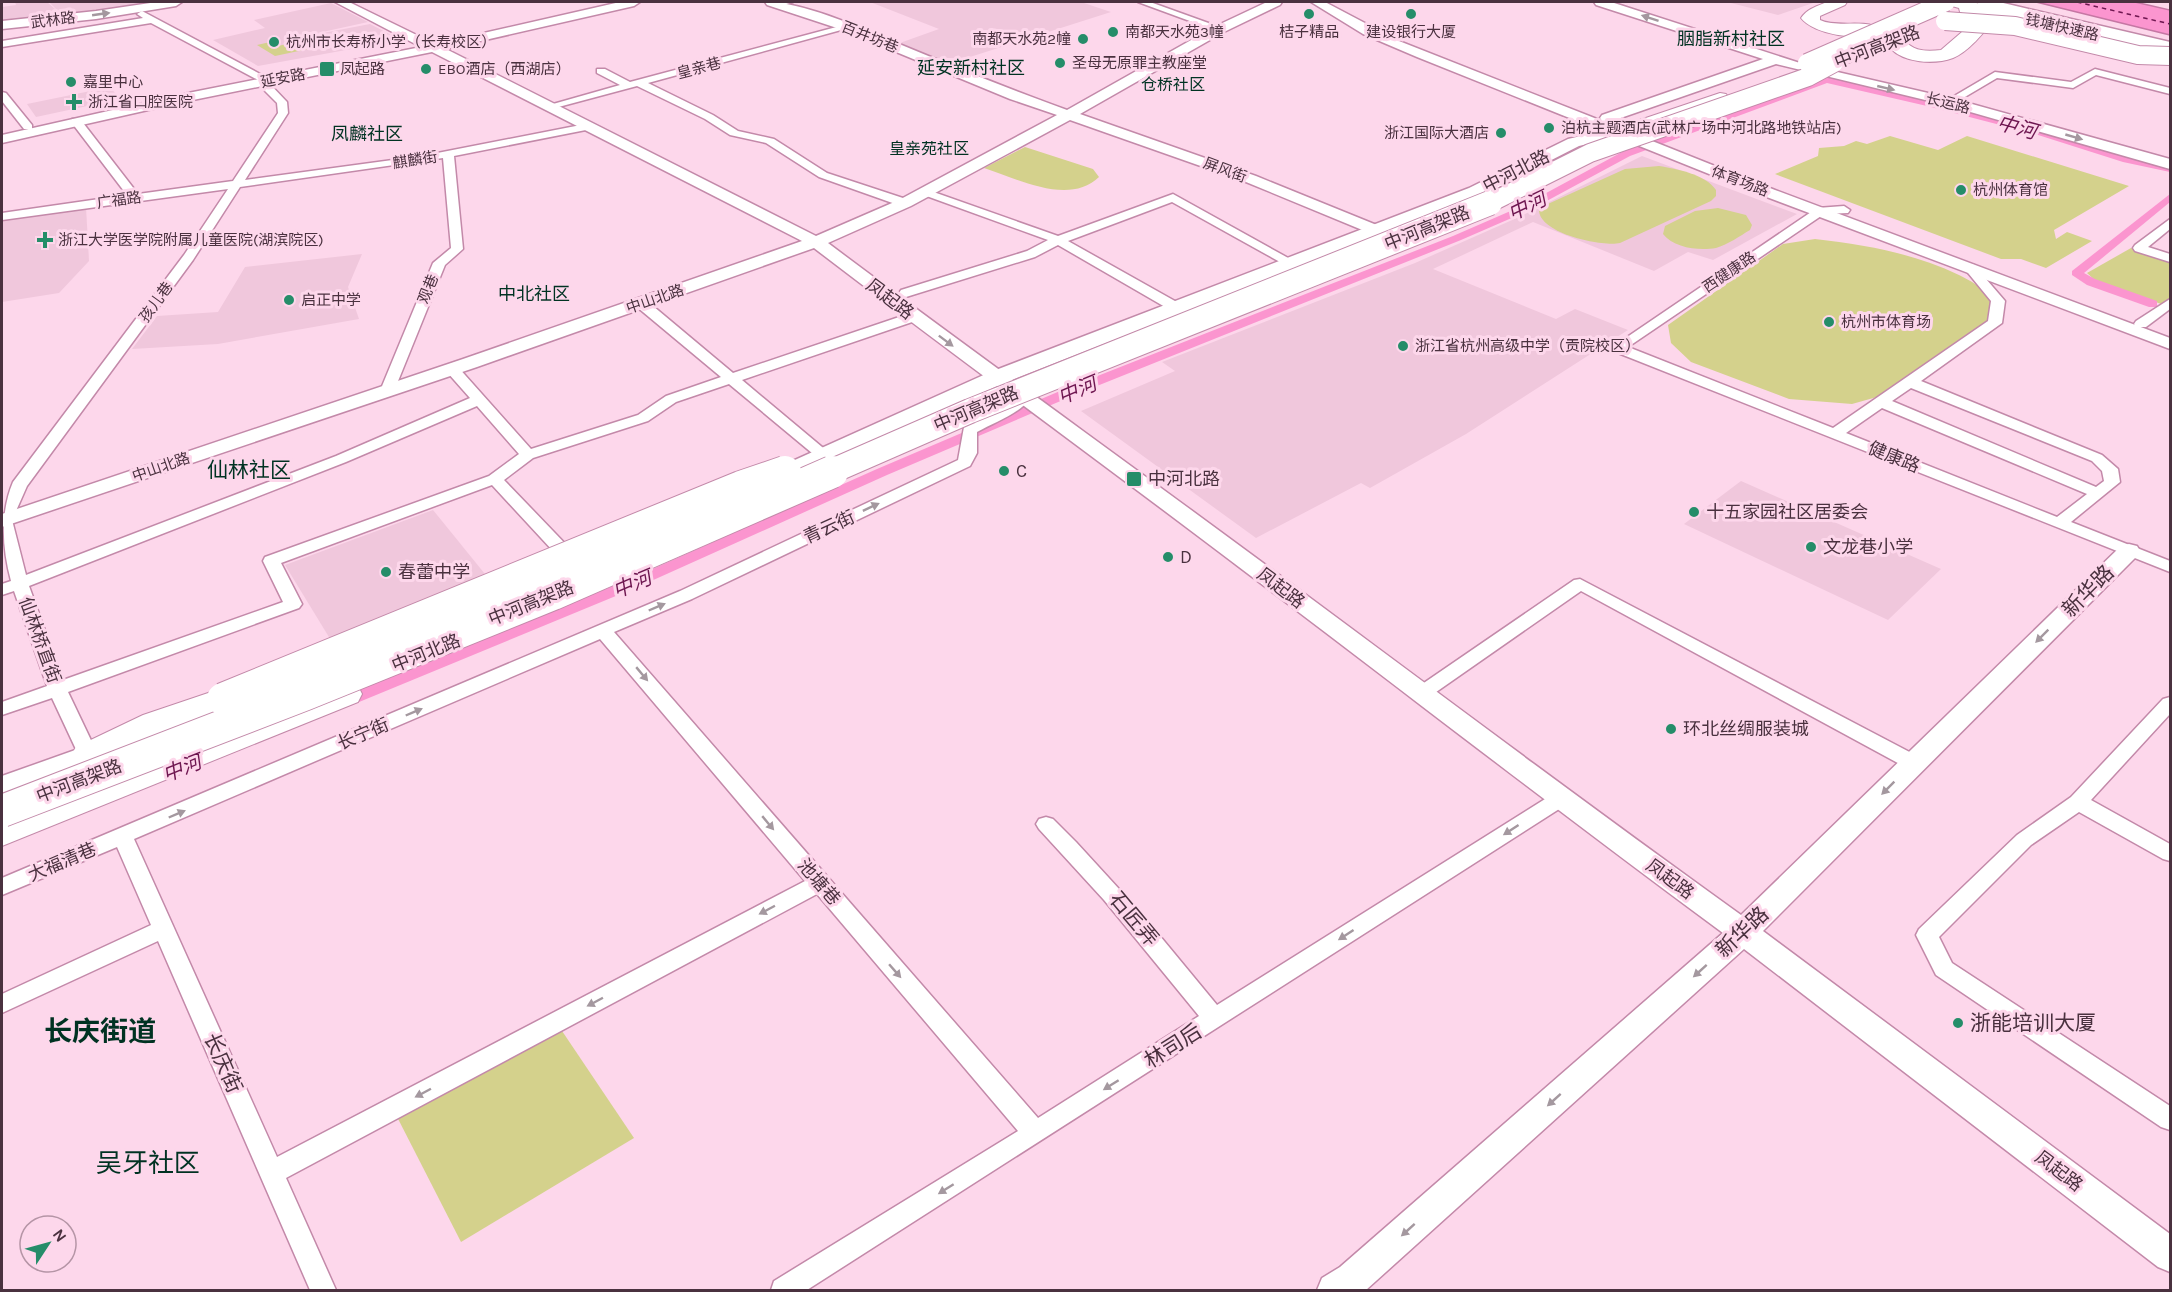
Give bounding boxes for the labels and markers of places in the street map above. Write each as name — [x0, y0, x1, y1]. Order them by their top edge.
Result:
marker: 桔子精品 — [1302, 7, 1316, 21]
marker: 建设银行大厦 — [1404, 7, 1418, 21]
place label: 南都天水苑3幢 — [1125, 23, 1224, 41]
place label: 桔子精品 — [1279, 23, 1339, 41]
place label: 建设银行大厦 — [1366, 23, 1456, 41]
marker: 南都天水苑3幢 — [1106, 25, 1120, 39]
place label: 南都天水苑2幢 — [972, 30, 1071, 48]
marker: 南都天水苑2幢 — [1076, 32, 1090, 46]
place label: 杭州市长寿桥小学（长寿校区） — [286, 33, 496, 51]
marker: 杭州市长寿桥小学（长寿校区） — [267, 35, 281, 49]
place label: 圣母无原罪主教座堂 — [1072, 54, 1207, 72]
marker: 圣母无原罪主教座堂 — [1053, 56, 1067, 70]
marker: 凤起路 — [318, 60, 336, 78]
place label: 凤起路 — [340, 60, 385, 78]
place label: EBO酒店（西湖店） — [438, 60, 570, 78]
marker: EBO酒店（西湖店） — [419, 62, 433, 76]
place label: 嘉里中心 — [83, 73, 143, 91]
marker: 嘉里中心 — [64, 75, 78, 89]
marker: 浙江省口腔医院 — [65, 93, 83, 111]
place label: 浙江省口腔医院 — [88, 93, 193, 111]
place label: 泊杭主题酒店(武林广场中河北路地铁站店) — [1561, 119, 1842, 137]
marker: 泊杭主题酒店(武林广场中河北路地铁站店) — [1542, 121, 1556, 135]
place label: 浙江国际大酒店 — [1384, 124, 1489, 142]
marker: 浙江国际大酒店 — [1494, 126, 1508, 140]
place label: 杭州体育馆 — [1973, 181, 2048, 199]
marker: 杭州体育馆 — [1954, 183, 1968, 197]
marker: 浙江大学医学院附属儿童医院(湖滨院区) — [36, 231, 54, 249]
place label: 浙江大学医学院附属儿童医院(湖滨院区) — [58, 231, 324, 249]
place label: 启正中学 — [301, 291, 361, 309]
marker: 启正中学 — [282, 293, 296, 307]
place label: 杭州市体育场 — [1841, 313, 1931, 331]
marker: 杭州市体育场 — [1822, 315, 1836, 329]
place label: 浙江省杭州高级中学（贡院校区） — [1415, 337, 1640, 355]
marker: 浙江省杭州高级中学（贡院校区） — [1396, 339, 1410, 353]
place label: C — [1016, 460, 1027, 482]
marker: C — [997, 464, 1011, 478]
place label: 中河北路 — [1148, 468, 1220, 490]
marker: 中河北路 — [1125, 470, 1143, 488]
place label: 十五家园社区居委会 — [1706, 501, 1868, 523]
marker: 十五家园社区居委会 — [1687, 505, 1701, 519]
place label: 文龙巷小学 — [1823, 536, 1913, 558]
marker: 文龙巷小学 — [1804, 540, 1818, 554]
place label: D — [1180, 546, 1192, 568]
marker: D — [1161, 550, 1175, 564]
place label: 春蕾中学 — [398, 561, 470, 583]
marker: 春蕾中学 — [379, 565, 393, 579]
place label: 环北丝绸服装城 — [1683, 718, 1809, 740]
marker: 环北丝绸服装城 — [1664, 722, 1678, 736]
place label: 浙能培训大厦 — [1970, 1011, 2096, 1035]
marker: 浙能培训大厦 — [1951, 1016, 1965, 1030]

